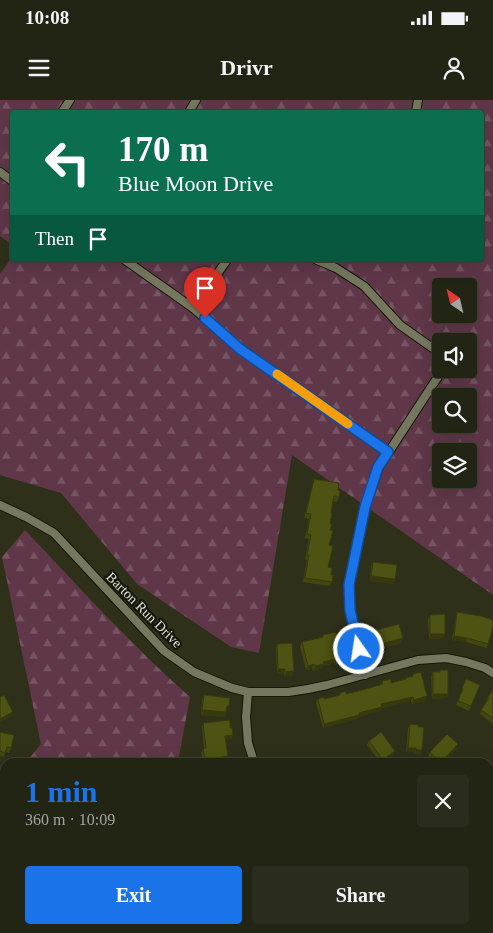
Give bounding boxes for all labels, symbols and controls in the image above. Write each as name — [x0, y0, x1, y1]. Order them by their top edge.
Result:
text: 10:08 — [25, 7, 69, 28]
icon: menu — [25, 54, 53, 82]
icon: person — [440, 54, 468, 82]
text: Drivr — [220, 55, 273, 80]
icon: left — [35, 130, 100, 195]
text: 170 m — [118, 130, 208, 169]
text: Blue Moon Drive — [118, 171, 273, 196]
icon: arrive — [84, 225, 112, 253]
text: Then — [35, 228, 74, 249]
pin — [184, 267, 226, 318]
icon: arrive — [191, 274, 219, 302]
north arrow — [432, 278, 478, 322]
map controls — [432, 278, 477, 488]
button: sound — [432, 333, 477, 378]
button: search — [432, 388, 477, 433]
button: layers — [432, 443, 477, 488]
street label: Barton Run Drive — [103, 569, 185, 651]
position arrow — [332, 622, 384, 674]
text: 1 min — [25, 775, 98, 808]
button: close — [417, 775, 469, 827]
text: 360 m · 10:09 — [25, 811, 115, 828]
button: Exit — [25, 866, 242, 924]
button: Share — [252, 866, 469, 924]

